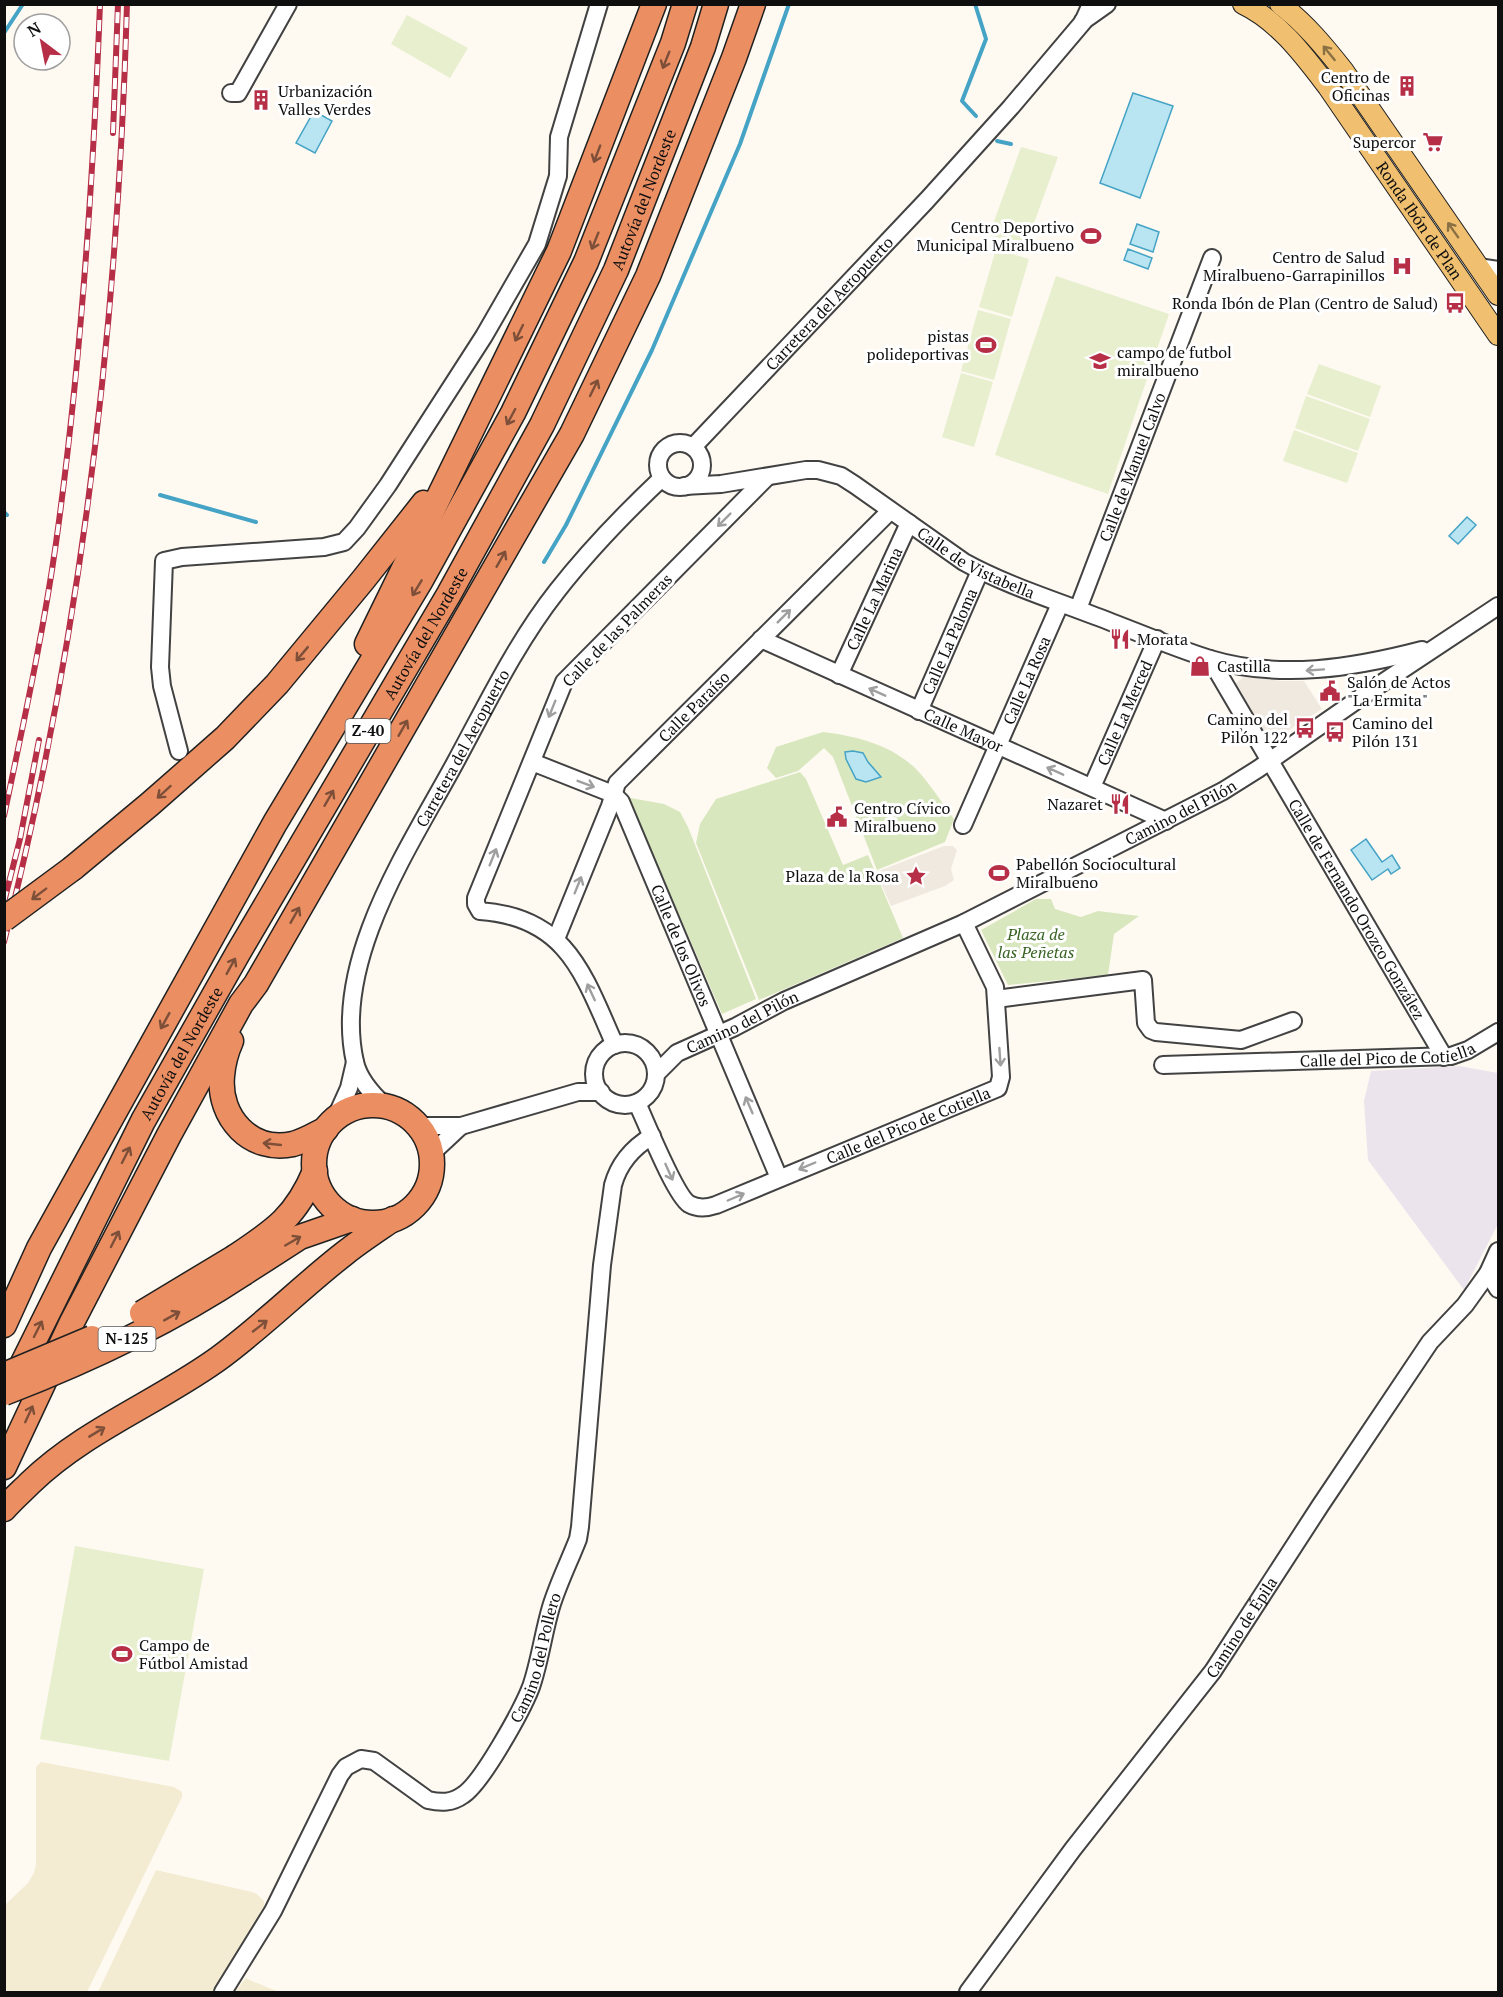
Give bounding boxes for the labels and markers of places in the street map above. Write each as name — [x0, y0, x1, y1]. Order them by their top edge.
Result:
place label: Centro de Oficinas — [1321, 66, 1390, 106]
building icon: Centro de Oficinas — [1395, 74, 1419, 98]
place label: Urbanización Valles Verdes — [278, 80, 373, 120]
building icon: Urbanización Valles Verdes — [249, 88, 273, 112]
supermarket icon: Supercor — [1421, 130, 1445, 154]
place label: Supercor — [1353, 131, 1417, 153]
place label: Centro Deportivo Municipal Miralbueno — [916, 216, 1074, 256]
sports icon: Centro Deportivo Municipal Miralbueno — [1079, 224, 1103, 248]
place label: Centro de Salud Miralbueno-Garrapinillos — [1203, 246, 1385, 286]
hospital icon: Centro de Salud Miralbueno-Garrapinillos — [1390, 254, 1414, 278]
bus stop icon: Ronda Ibón de Plan (Centro de Salud) — [1443, 291, 1467, 315]
place label: Ronda Ibón de Plan (Centro de Salud) — [1172, 292, 1438, 314]
place label: pistas polideportivas — [867, 325, 969, 365]
sports icon: pistas polideportivas — [974, 333, 998, 357]
place label: campo de futbol miralbueno — [1117, 341, 1232, 381]
school or university icon: campo de futbol miralbueno — [1088, 349, 1112, 373]
restaurant icon: Morata — [1108, 627, 1132, 651]
place label: Morata — [1137, 628, 1188, 650]
shop icon: Castilla — [1188, 654, 1212, 678]
place label: Castilla — [1217, 655, 1271, 677]
place label: Salón de Actos "La Ermita" — [1347, 671, 1451, 711]
public building icon: Salón de Actos "La Ermita" — [1318, 679, 1342, 703]
place label: Camino del Pilón 122 — [1207, 708, 1288, 748]
place label: Camino del Pilón 131 — [1352, 712, 1433, 752]
bus stop icon: Camino del Pilón 122 — [1293, 716, 1317, 740]
bus stop icon: Camino del Pilón 131 — [1323, 720, 1347, 744]
restaurant icon: Nazaret — [1108, 792, 1132, 816]
place label: Nazaret — [1047, 793, 1103, 815]
place label: Centro Cívico Miralbueno — [854, 797, 951, 837]
public building icon: Centro Cívico Miralbueno — [825, 805, 849, 829]
place label: Pabellón Sociocultural Miralbueno — [1016, 853, 1177, 893]
sports icon: Pabellón Sociocultural Miralbueno — [987, 861, 1011, 885]
place icon: Plaza de la Rosa — [904, 864, 928, 888]
place label: Plaza de la Rosa — [785, 865, 899, 887]
place label: Campo de Fútbol Amistad — [139, 1634, 248, 1674]
sports icon: Campo de Fútbol Amistad — [110, 1642, 134, 1666]

